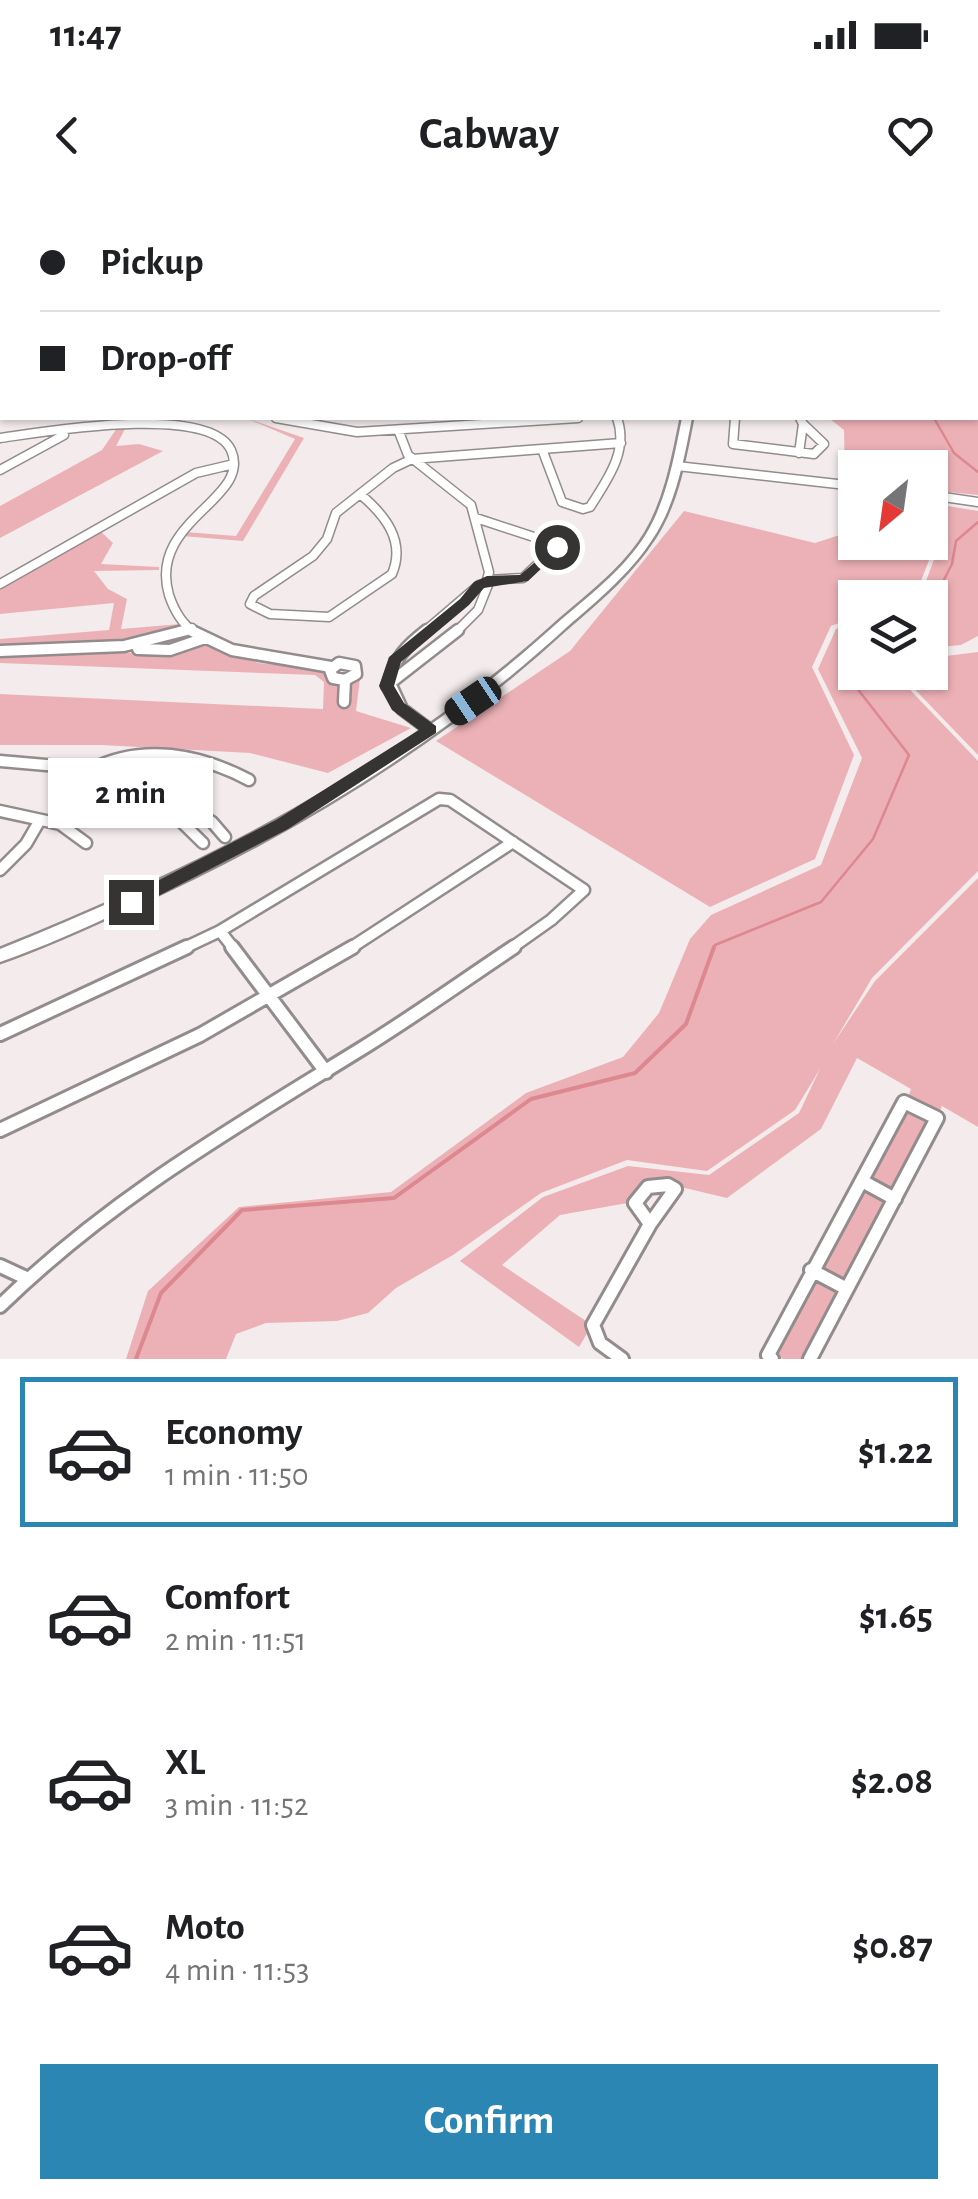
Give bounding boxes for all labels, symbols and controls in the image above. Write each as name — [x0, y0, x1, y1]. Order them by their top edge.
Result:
text: 11:47 — [50, 16, 122, 54]
icon: back — [40, 108, 95, 163]
icon: heart — [883, 108, 938, 163]
text: Cabway — [419, 112, 559, 157]
text: Pickup — [100, 244, 204, 282]
text: Drop-off — [100, 340, 231, 378]
north arrow — [838, 450, 948, 560]
map controls — [838, 450, 948, 690]
route start — [535, 525, 580, 570]
button: layers — [838, 580, 948, 690]
car — [440, 672, 506, 730]
callout: 2 min — [48, 757, 214, 827]
text: 2 min — [95, 777, 166, 809]
route end — [109, 880, 154, 925]
icon: car — [45, 1407, 135, 1497]
text: Economy — [165, 1414, 303, 1452]
text: $1.22 — [858, 1433, 933, 1471]
text: 1 min · 11:50 — [165, 1459, 309, 1491]
icon: car — [45, 1572, 135, 1662]
text: Comfort — [165, 1579, 290, 1617]
text: $1.65 — [859, 1598, 933, 1636]
text: 2 min · 11:51 — [165, 1624, 306, 1656]
icon: car — [45, 1737, 135, 1827]
text: XL — [165, 1744, 205, 1782]
text: $2.08 — [851, 1763, 933, 1801]
text: 3 min · 11:52 — [165, 1789, 309, 1821]
icon: car — [45, 1902, 135, 1992]
text: Moto — [165, 1909, 245, 1947]
text: $0.87 — [852, 1928, 933, 1966]
text: 4 min · 11:53 — [165, 1954, 309, 1986]
button: Confirm — [40, 2064, 938, 2179]

